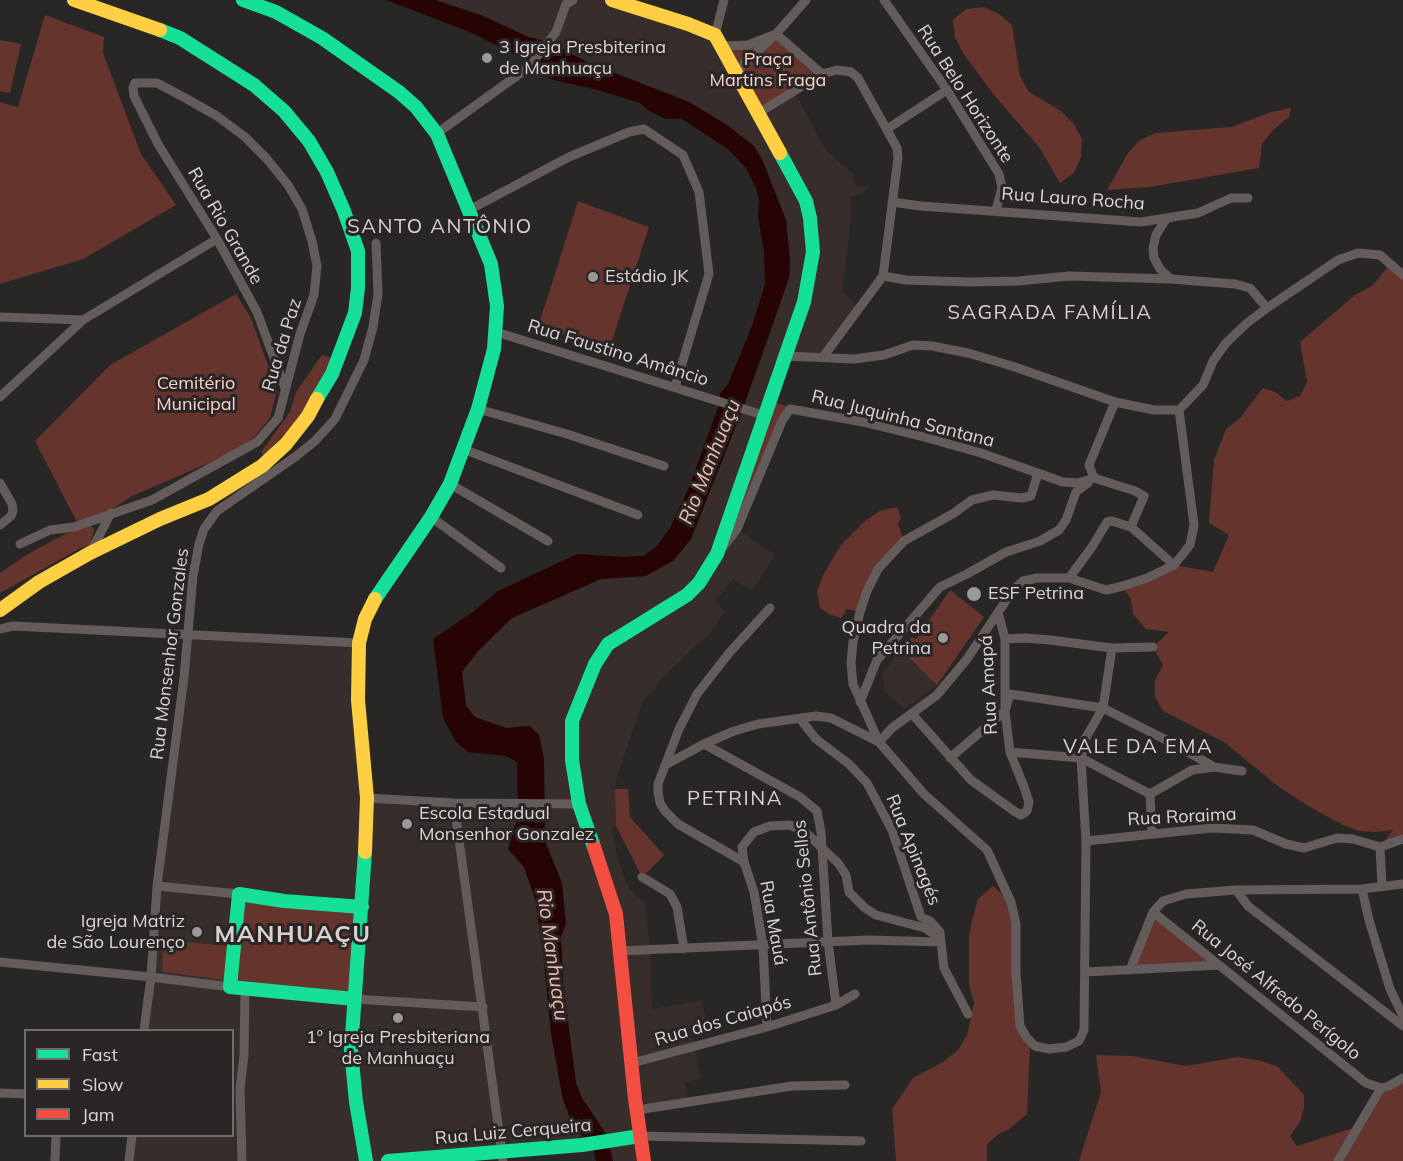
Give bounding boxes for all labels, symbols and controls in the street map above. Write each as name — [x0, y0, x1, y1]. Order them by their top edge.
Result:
street label: Rua Belo Horizonte — [912, 21, 1018, 167]
place label: 3 Igreja Presbiterina de Manhuaçu — [499, 37, 666, 80]
park label: Praça Martins Fraga — [710, 49, 826, 92]
marker: 3 Igreja Presbiterina de Manhuaçu — [480, 51, 494, 65]
street label: Rua Rio Grande — [183, 164, 267, 288]
street label: Rua Lauro Rocha — [1001, 183, 1145, 215]
district label: SANTO ANTÔNIO — [347, 215, 533, 239]
place label: Estádio JK — [605, 266, 689, 288]
marker: Estádio JK — [586, 270, 600, 284]
street label: Rua da Paz — [258, 296, 306, 394]
district label: SAGRADA FAMÍLIA — [948, 301, 1152, 325]
street label: Rua Faustino Amâncio — [525, 315, 711, 391]
park label: Cemitério Municipal — [156, 373, 236, 416]
street label: Rua Juquinha Santana — [809, 386, 997, 452]
water label: Rio Manhuaçu — [674, 396, 746, 528]
street label: Rua Monsenhor Gonzales — [146, 547, 194, 761]
place label: ESF Petrina — [988, 583, 1084, 605]
marker: ESF Petrina — [965, 585, 983, 603]
place label: Quadra da Petrina — [842, 617, 931, 660]
marker: Quadra da Petrina — [936, 631, 950, 645]
street label: Rua Amapá — [976, 635, 1002, 735]
district label: VALE DA EMA — [1063, 735, 1213, 759]
district label: PETRINA — [687, 787, 783, 811]
street label: Rua Apinagés — [881, 791, 945, 909]
place label: Escola Estadual Monsenhor Gonzalez — [419, 803, 594, 846]
street label: Rua Roraima — [1127, 803, 1237, 831]
marker: Escola Estadual Monsenhor Gonzalez — [400, 817, 414, 831]
street label: Rua Antônio Sellos — [789, 819, 827, 977]
street label: Rua Mauá — [755, 879, 791, 967]
water label: Rio Manhuaçu — [531, 888, 573, 1022]
place label: Igreja Matriz de São Lourenço — [47, 911, 185, 954]
street label: Rua José Alfredo Perígolo — [1187, 915, 1365, 1065]
district label: MANHUAÇU — [214, 921, 372, 949]
marker: Igreja Matriz de São Lourenço — [190, 925, 204, 939]
street label: Rua dos Caiapós — [652, 991, 794, 1051]
marker: 1º Igreja Presbiteriana de Manhuaçu — [391, 1011, 405, 1025]
place label: 1º Igreja Presbiteriana de Manhuaçu — [306, 1027, 490, 1070]
legend — [24, 1029, 234, 1137]
text: Fast — [82, 1043, 118, 1066]
text: Slow — [82, 1073, 123, 1096]
text: Jam — [82, 1103, 115, 1126]
street label: Rua Luiz Cerqueira — [434, 1114, 592, 1150]

